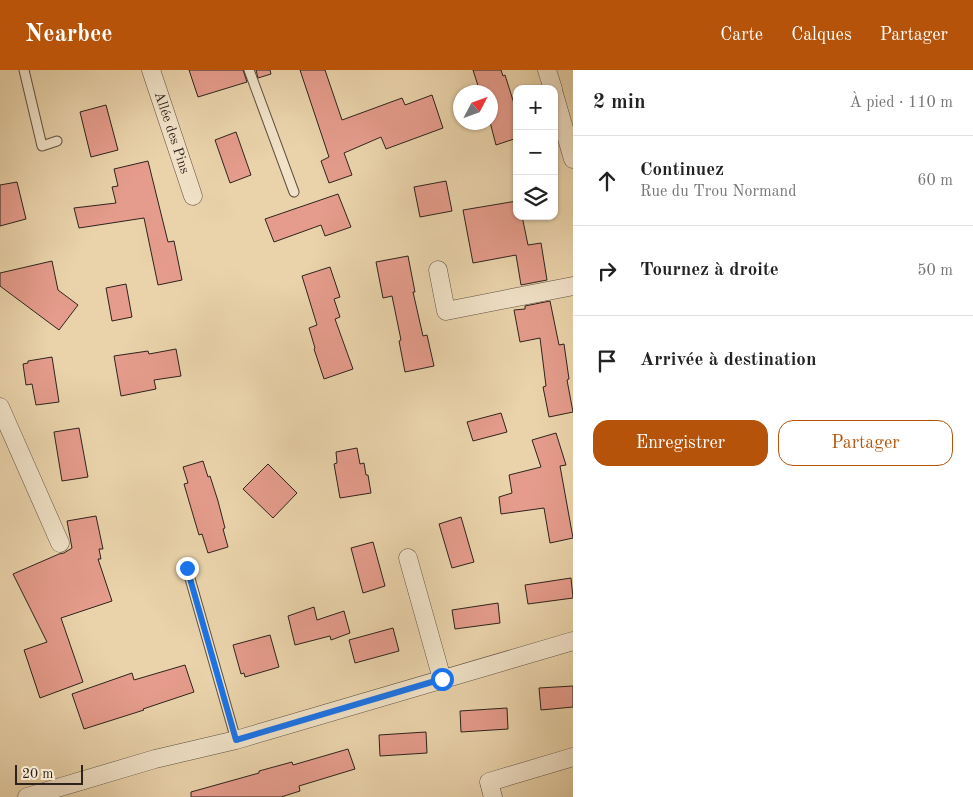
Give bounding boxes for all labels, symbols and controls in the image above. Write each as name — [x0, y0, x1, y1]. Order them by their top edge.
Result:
text: Nearbee — [25, 23, 113, 47]
text: Carte — [720, 26, 763, 44]
text: Calques — [791, 26, 852, 44]
text: Partager — [880, 26, 948, 44]
north arrow — [453, 85, 498, 130]
map controls — [513, 85, 558, 220]
button: + — [513, 85, 558, 130]
street label: Allée des Pins — [152, 90, 192, 176]
text: 2 min — [593, 92, 646, 113]
text: À pied · 110 m — [850, 95, 953, 111]
button: − — [513, 130, 558, 175]
text: Continuez — [640, 161, 724, 180]
icon: ahead — [593, 167, 621, 195]
text: 60 m — [917, 173, 953, 189]
button: layers — [513, 175, 558, 220]
text: Rue du Trou Normand — [640, 184, 797, 200]
icon: right — [593, 257, 621, 285]
text: Tournez à droite — [640, 261, 779, 280]
text: 50 m — [917, 263, 953, 279]
icon: arrive — [593, 347, 621, 375]
text: Arrivée à destination — [640, 351, 816, 370]
button: Enregistrer — [593, 420, 768, 466]
button: Partager — [778, 420, 953, 466]
route end — [176, 557, 199, 580]
route start — [431, 668, 454, 691]
scale bar — [15, 762, 82, 785]
text: 20 m — [22, 767, 53, 781]

